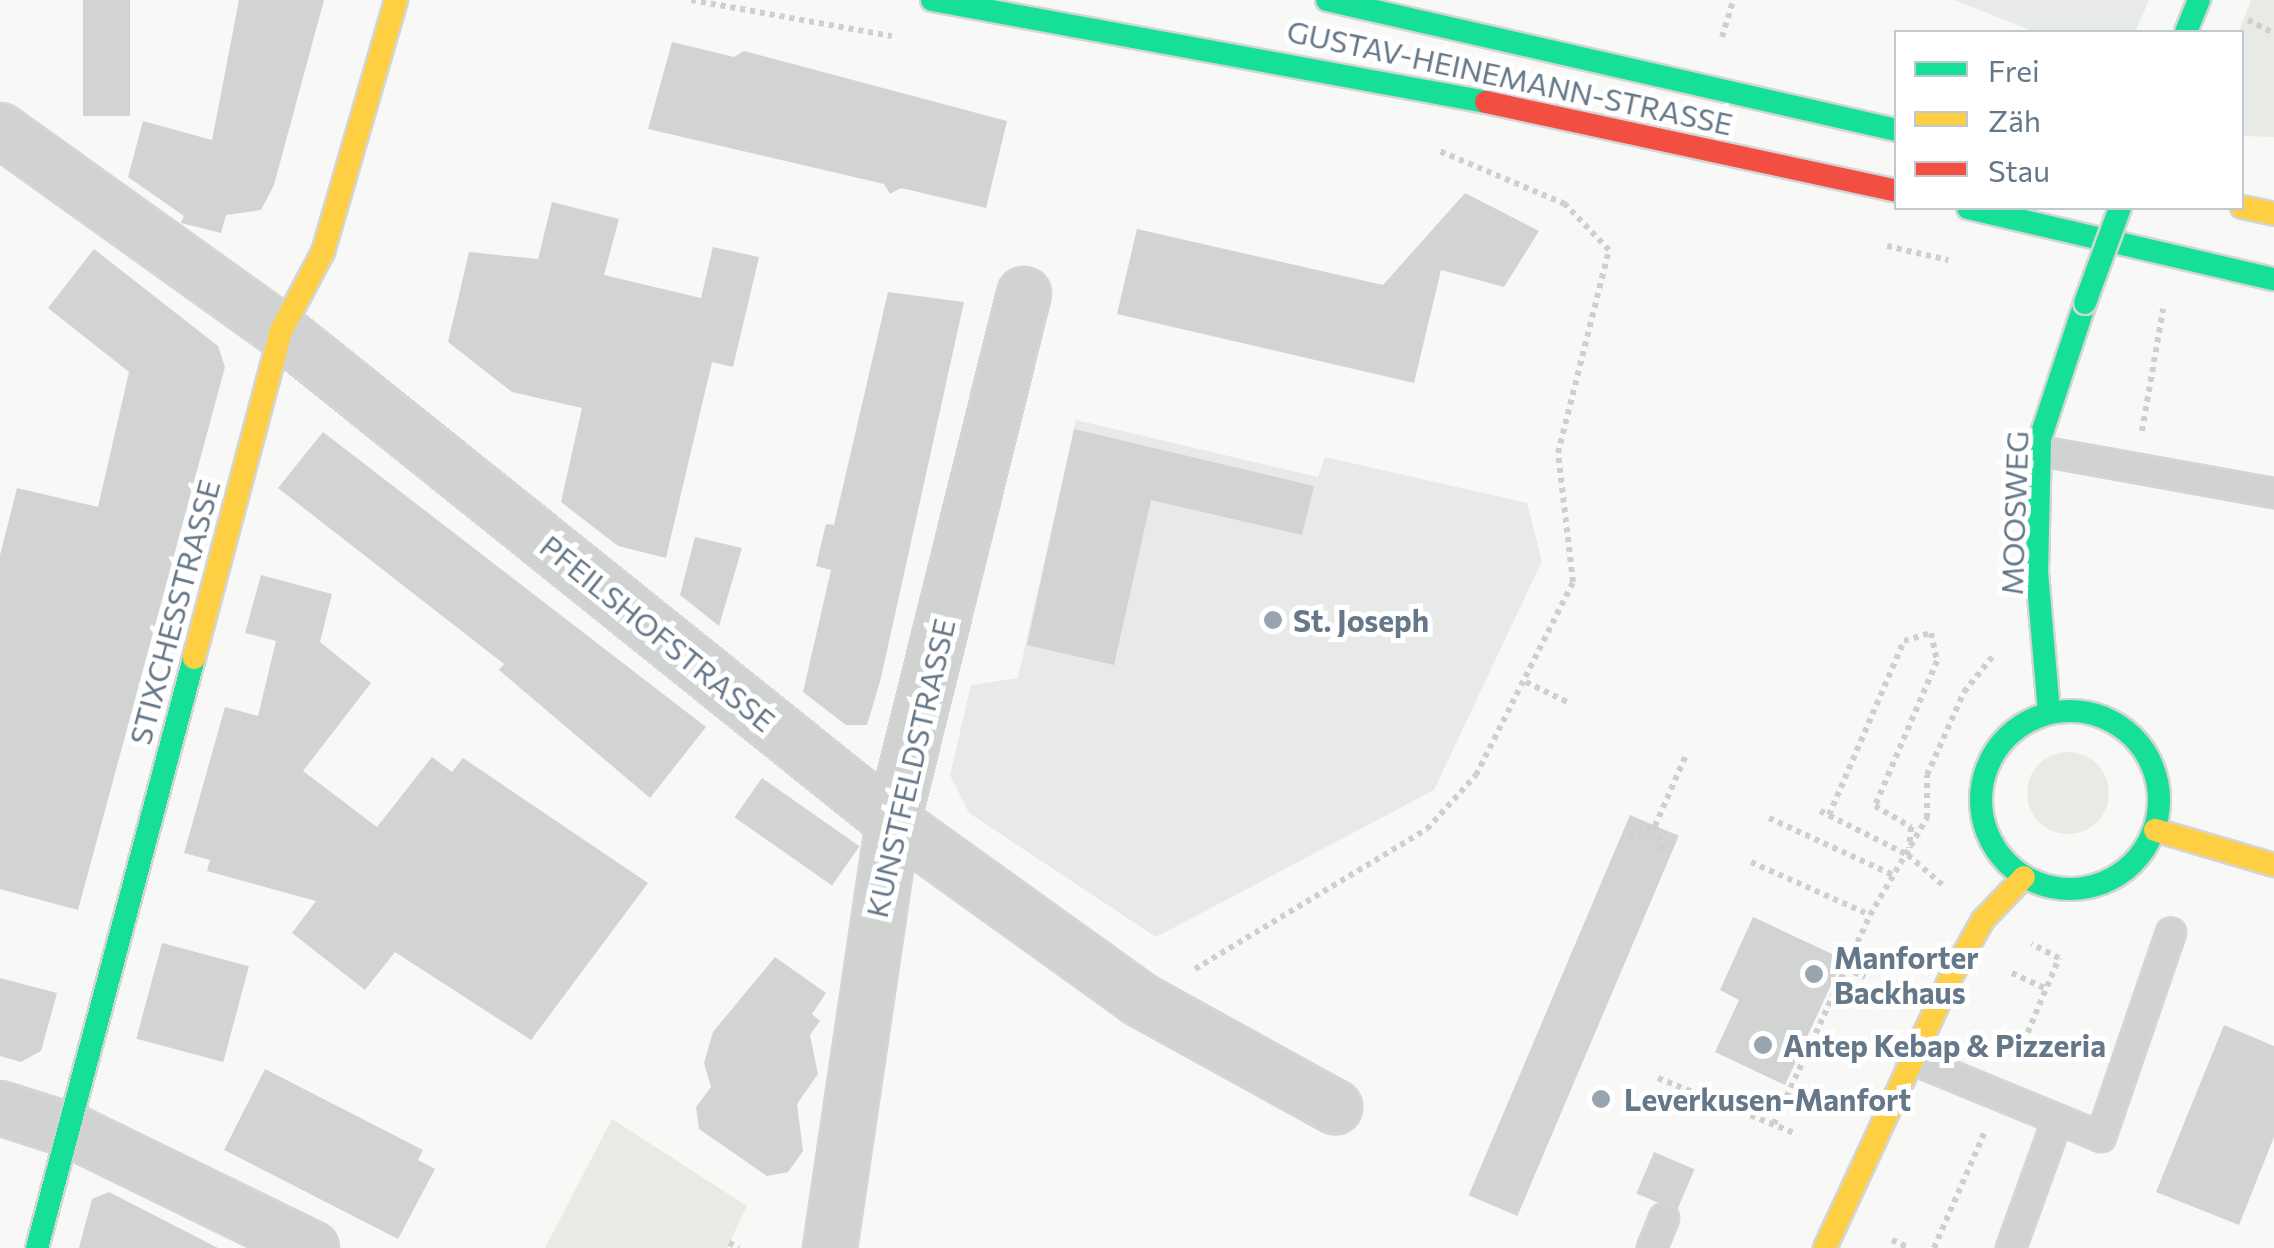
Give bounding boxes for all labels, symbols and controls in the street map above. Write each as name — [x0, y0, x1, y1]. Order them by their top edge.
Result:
street label: GUSTAV-HEINEMANN-STRASSE — [1284, 12, 1736, 142]
legend — [1894, 30, 2244, 210]
text: Frei — [1988, 51, 2040, 88]
text: Zäh — [1988, 101, 2041, 138]
text: Stau — [1988, 151, 2050, 188]
street label: MOOSWEG — [1993, 430, 2035, 596]
street label: STIXCHESSTRASSE — [121, 476, 227, 748]
street label: PFEILSHOFSTRASSE — [533, 527, 783, 739]
place label: St. Joseph — [1293, 602, 1429, 638]
marker: St. Joseph — [1262, 609, 1284, 631]
street label: KUNSTFELDSTRASSE — [858, 615, 962, 921]
place label: Manforter Backhaus — [1834, 939, 1979, 1010]
marker: Manforter Backhaus — [1803, 963, 1825, 985]
place label: Antep Kebap & Pizzeria — [1783, 1027, 2106, 1063]
marker: Antep Kebap & Pizzeria — [1752, 1034, 1774, 1056]
place label: Leverkusen-Manfort — [1624, 1081, 1911, 1117]
marker: Leverkusen-Manfort — [1588, 1086, 1614, 1112]

